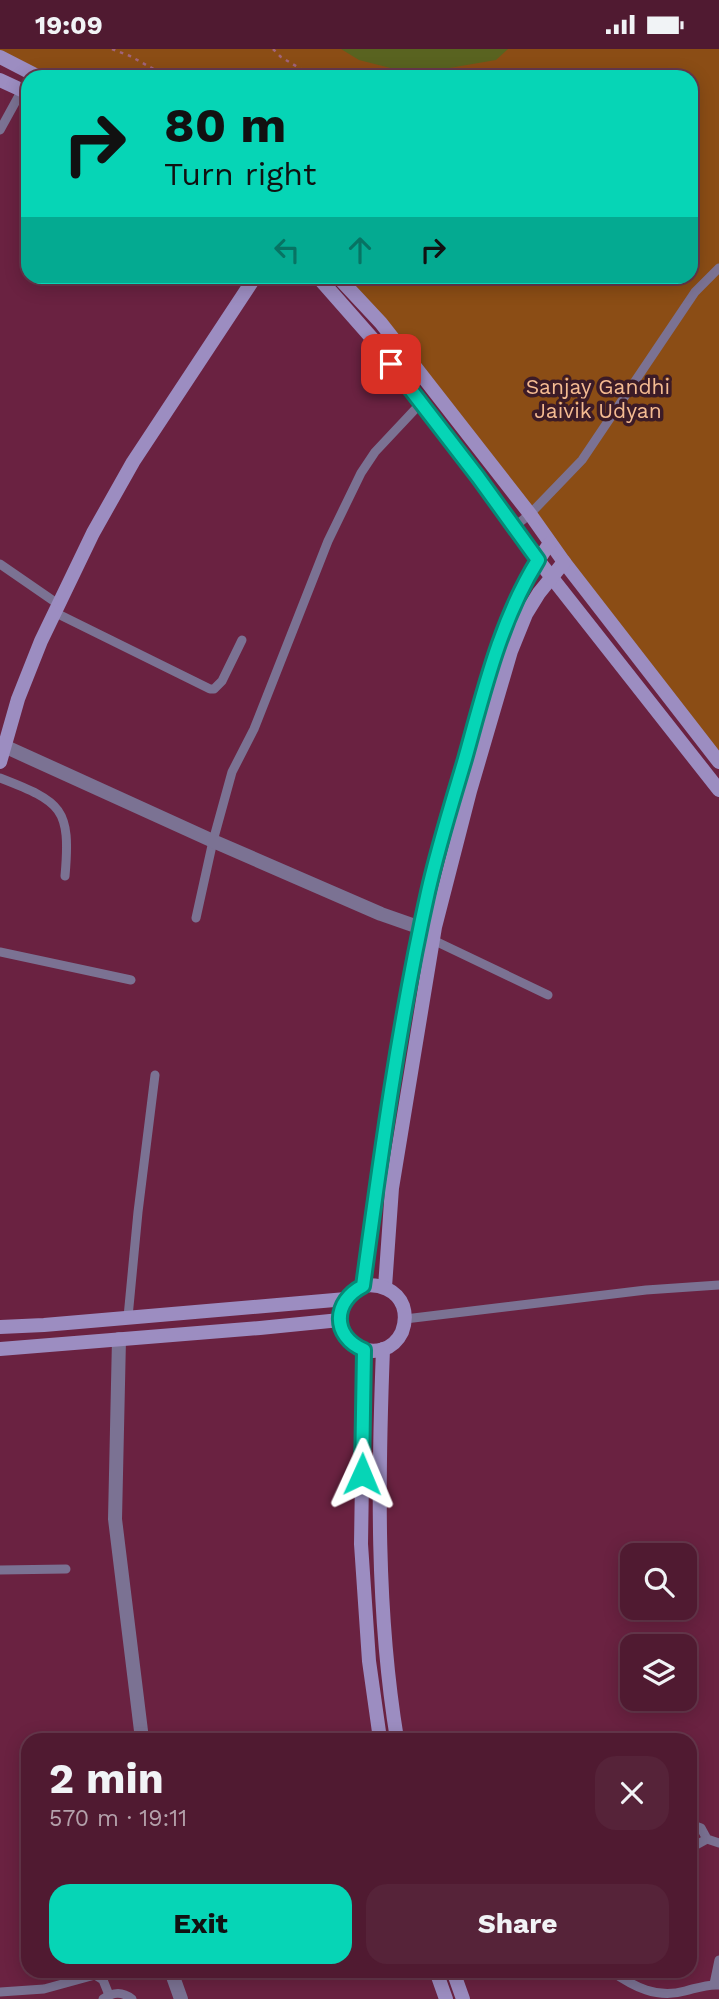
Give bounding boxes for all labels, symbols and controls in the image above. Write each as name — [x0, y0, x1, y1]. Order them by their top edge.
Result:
text: 19:09 — [35, 10, 103, 40]
text: 80 m — [164, 96, 286, 154]
icon: right — [49, 98, 140, 189]
text: Turn right — [164, 155, 316, 193]
icon: left — [268, 231, 306, 269]
icon: ahead — [341, 231, 379, 269]
icon: right — [414, 231, 452, 269]
pin — [361, 334, 421, 394]
icon: arrive — [372, 345, 410, 383]
park label: Sanjay Gandhi Jaivik Udyan — [526, 374, 670, 423]
position arrow — [325, 1437, 399, 1511]
map controls — [620, 1543, 697, 1711]
button: search — [620, 1543, 697, 1620]
button: layers — [620, 1634, 697, 1711]
text: 2 min — [49, 1754, 164, 1803]
button: close — [595, 1756, 669, 1830]
text: 570 m · 19:11 — [49, 1805, 187, 1832]
button: Exit — [49, 1884, 352, 1964]
button: Share — [366, 1884, 669, 1964]

